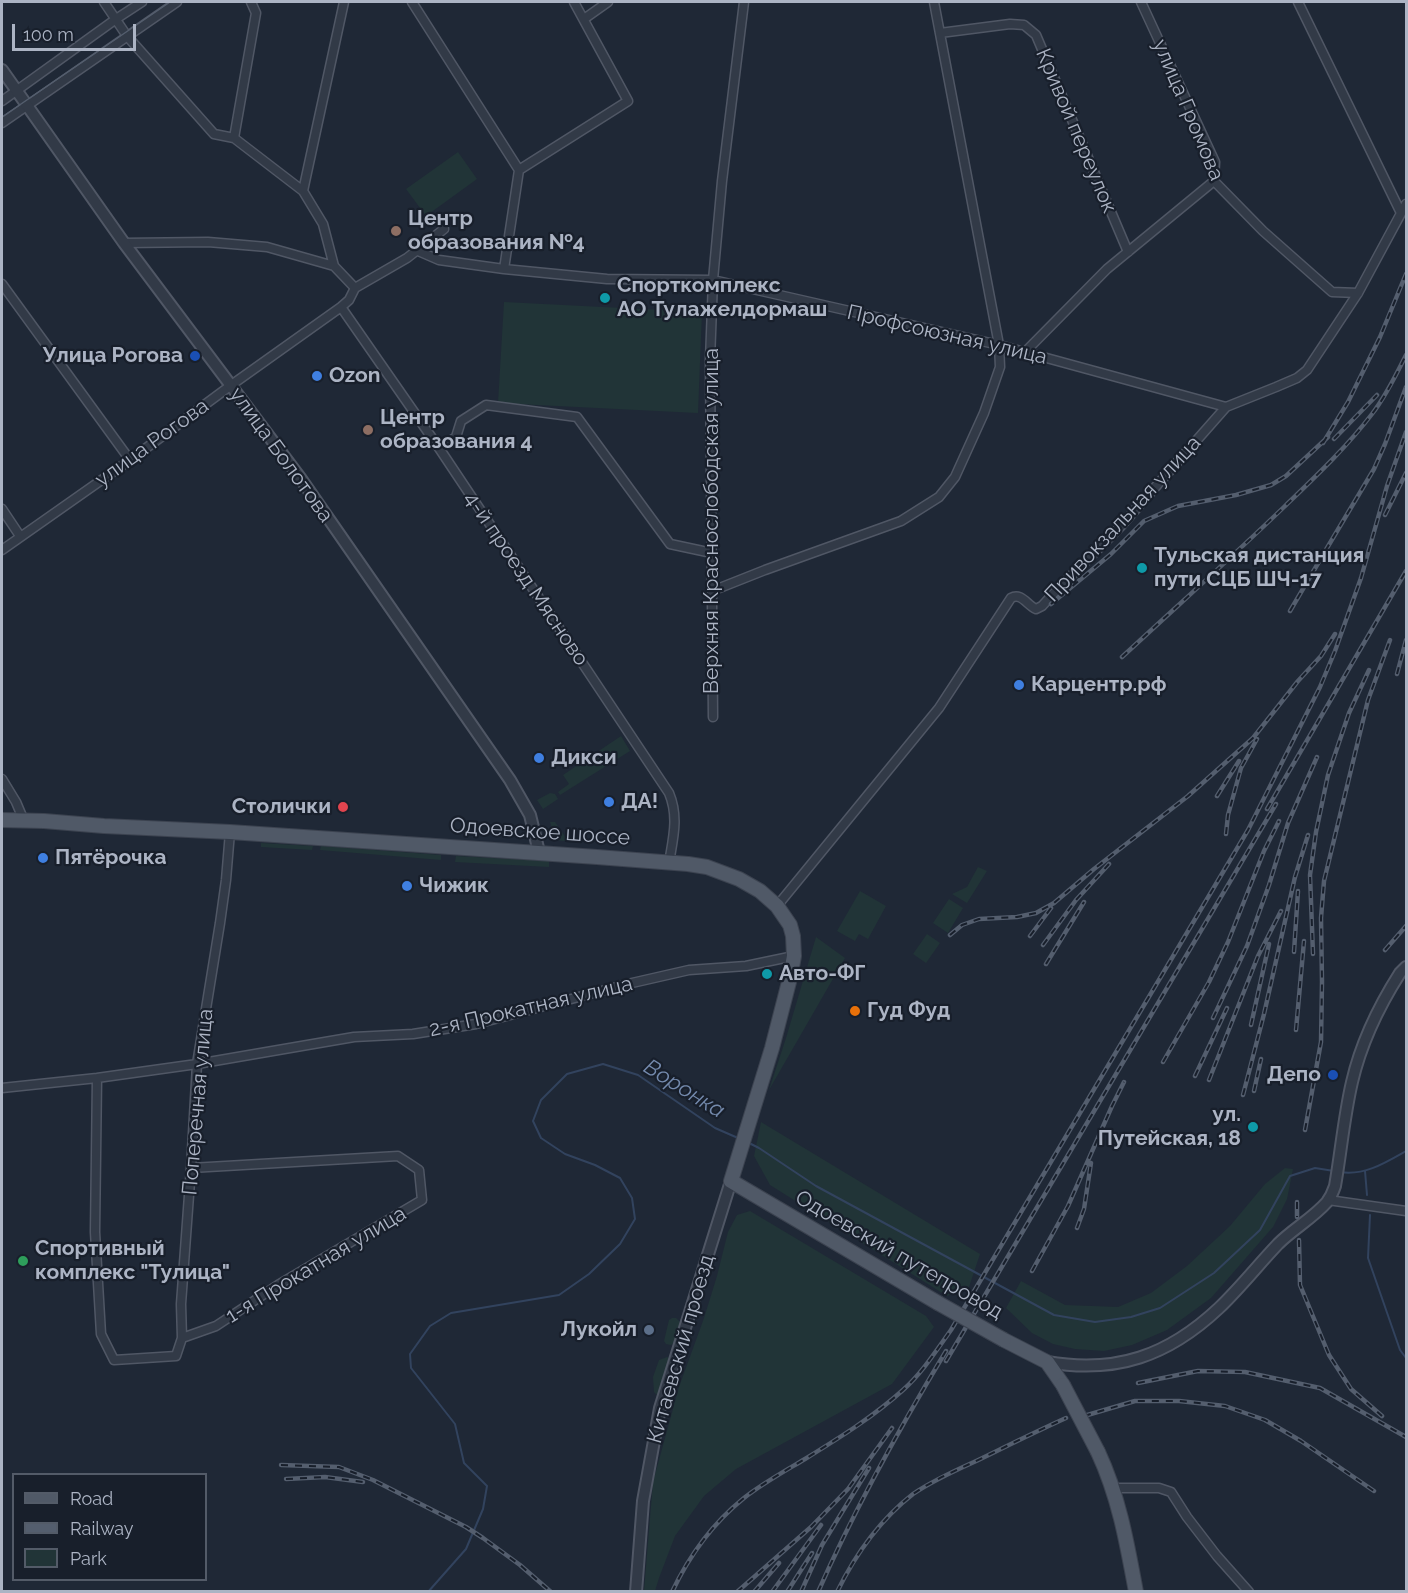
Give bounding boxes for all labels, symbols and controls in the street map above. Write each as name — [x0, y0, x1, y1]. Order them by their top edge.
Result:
scale bar — [15, 12, 140, 50]
text: 100 m — [23, 24, 74, 45]
street label: улица Громова — [1147, 36, 1229, 184]
street label: Кривой переулок — [1030, 45, 1122, 217]
place label: Центр образования №4 — [408, 206, 585, 256]
marker: Центр образования №4 — [389, 224, 403, 238]
place label: Спорткомплекс АО Тулажелдормаш — [617, 273, 827, 323]
marker: Спорткомплекс АО Тулажелдормаш — [598, 291, 612, 305]
street label: Профсоюзная улица — [845, 300, 1049, 370]
place label: Улица Рогова — [43, 343, 183, 369]
street label: Верхняя Краснослободская улица — [699, 348, 725, 694]
marker: Улица Рогова — [188, 349, 202, 363]
place label: Ozon — [329, 363, 380, 389]
marker: Ozon — [310, 369, 324, 383]
street label: улица Болотова — [224, 383, 338, 527]
street label: улица Рогова — [90, 393, 214, 493]
place label: Центр образования 4 — [380, 405, 533, 455]
marker: Центр образования 4 — [361, 423, 375, 437]
street label: Привокзальная улица — [1040, 431, 1206, 607]
street label: 4-й проезд Мясново — [458, 487, 594, 671]
place label: Тульская дистанция пути СЦБ ШЧ-17 — [1154, 543, 1364, 593]
marker: Тульская дистанция пути СЦБ ШЧ-17 — [1135, 561, 1149, 575]
place label: Карцентр.рф — [1031, 672, 1166, 698]
marker: Карцентр.рф — [1012, 678, 1026, 692]
place label: Дикси — [551, 745, 617, 771]
marker: Дикси — [532, 751, 546, 765]
place label: ДА! — [621, 789, 658, 815]
place label: Столички — [232, 794, 331, 820]
marker: ДА! — [602, 795, 616, 809]
marker: Столички — [336, 800, 350, 814]
street label: Одоевское шоссе — [449, 813, 631, 851]
place label: Пятёрочка — [55, 845, 167, 871]
marker: Пятёрочка — [36, 851, 50, 865]
place label: Чижик — [419, 873, 489, 899]
marker: Чижик — [400, 879, 414, 893]
place label: Авто-ФГ — [779, 961, 866, 987]
marker: Авто-ФГ — [760, 967, 774, 981]
street label: 2-я Прокатная улица — [427, 971, 635, 1043]
place label: Гуд Фуд — [867, 998, 950, 1024]
marker: Гуд Фуд — [848, 1004, 862, 1018]
street label: Поперечная улица — [177, 1008, 219, 1196]
water label: Воронка — [639, 1054, 729, 1124]
place label: Депо — [1267, 1062, 1321, 1088]
marker: Депо — [1326, 1068, 1340, 1082]
place label: ул. Путейская, 18 — [1098, 1102, 1241, 1152]
marker: ул. Путейская, 18 — [1246, 1120, 1260, 1134]
street label: Одоевский путепровод — [791, 1185, 1007, 1325]
street label: 1-я Прокатная улица — [221, 1201, 411, 1329]
place label: Спортивный комплекс "Тулица" — [35, 1236, 230, 1286]
street label: Китаевский проезд — [642, 1252, 720, 1446]
marker: Спортивный комплекс "Тулица" — [16, 1254, 30, 1268]
place label: Лукойл — [560, 1317, 637, 1343]
marker: Лукойл — [642, 1323, 656, 1337]
legend — [12, 1473, 207, 1581]
text: Road — [70, 1488, 113, 1509]
text: Railway — [70, 1518, 134, 1539]
text: Park — [70, 1548, 107, 1569]

